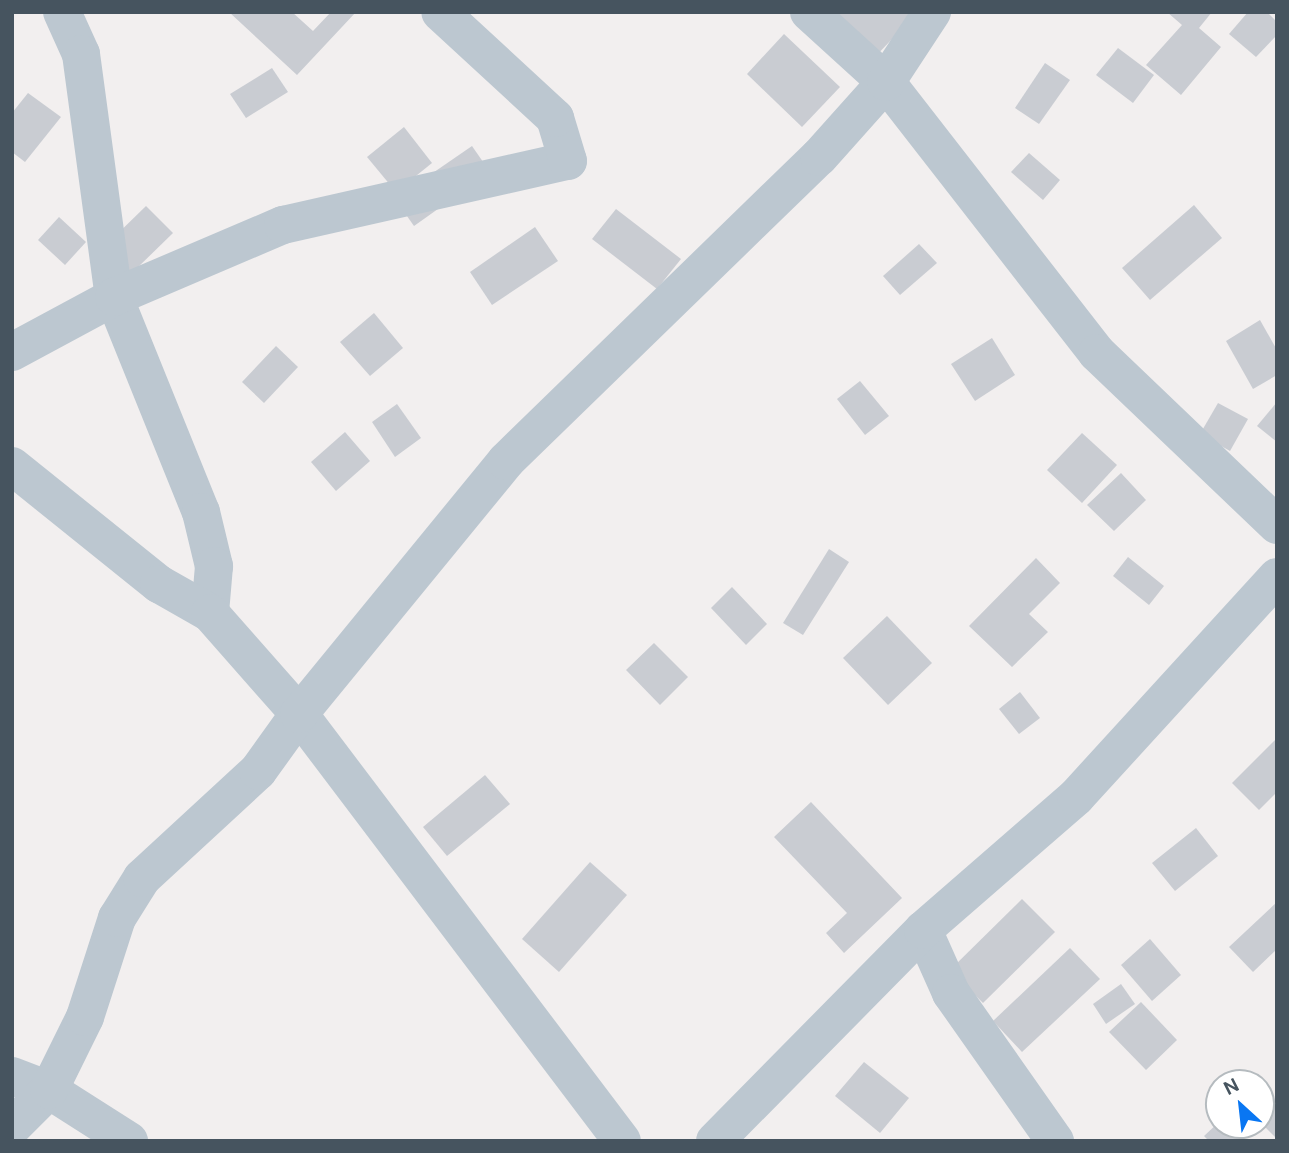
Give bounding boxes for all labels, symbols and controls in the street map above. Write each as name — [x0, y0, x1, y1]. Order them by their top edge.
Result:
north arrow — [1205, 1069, 1275, 1139]
text: N — [1219, 1072, 1243, 1101]

